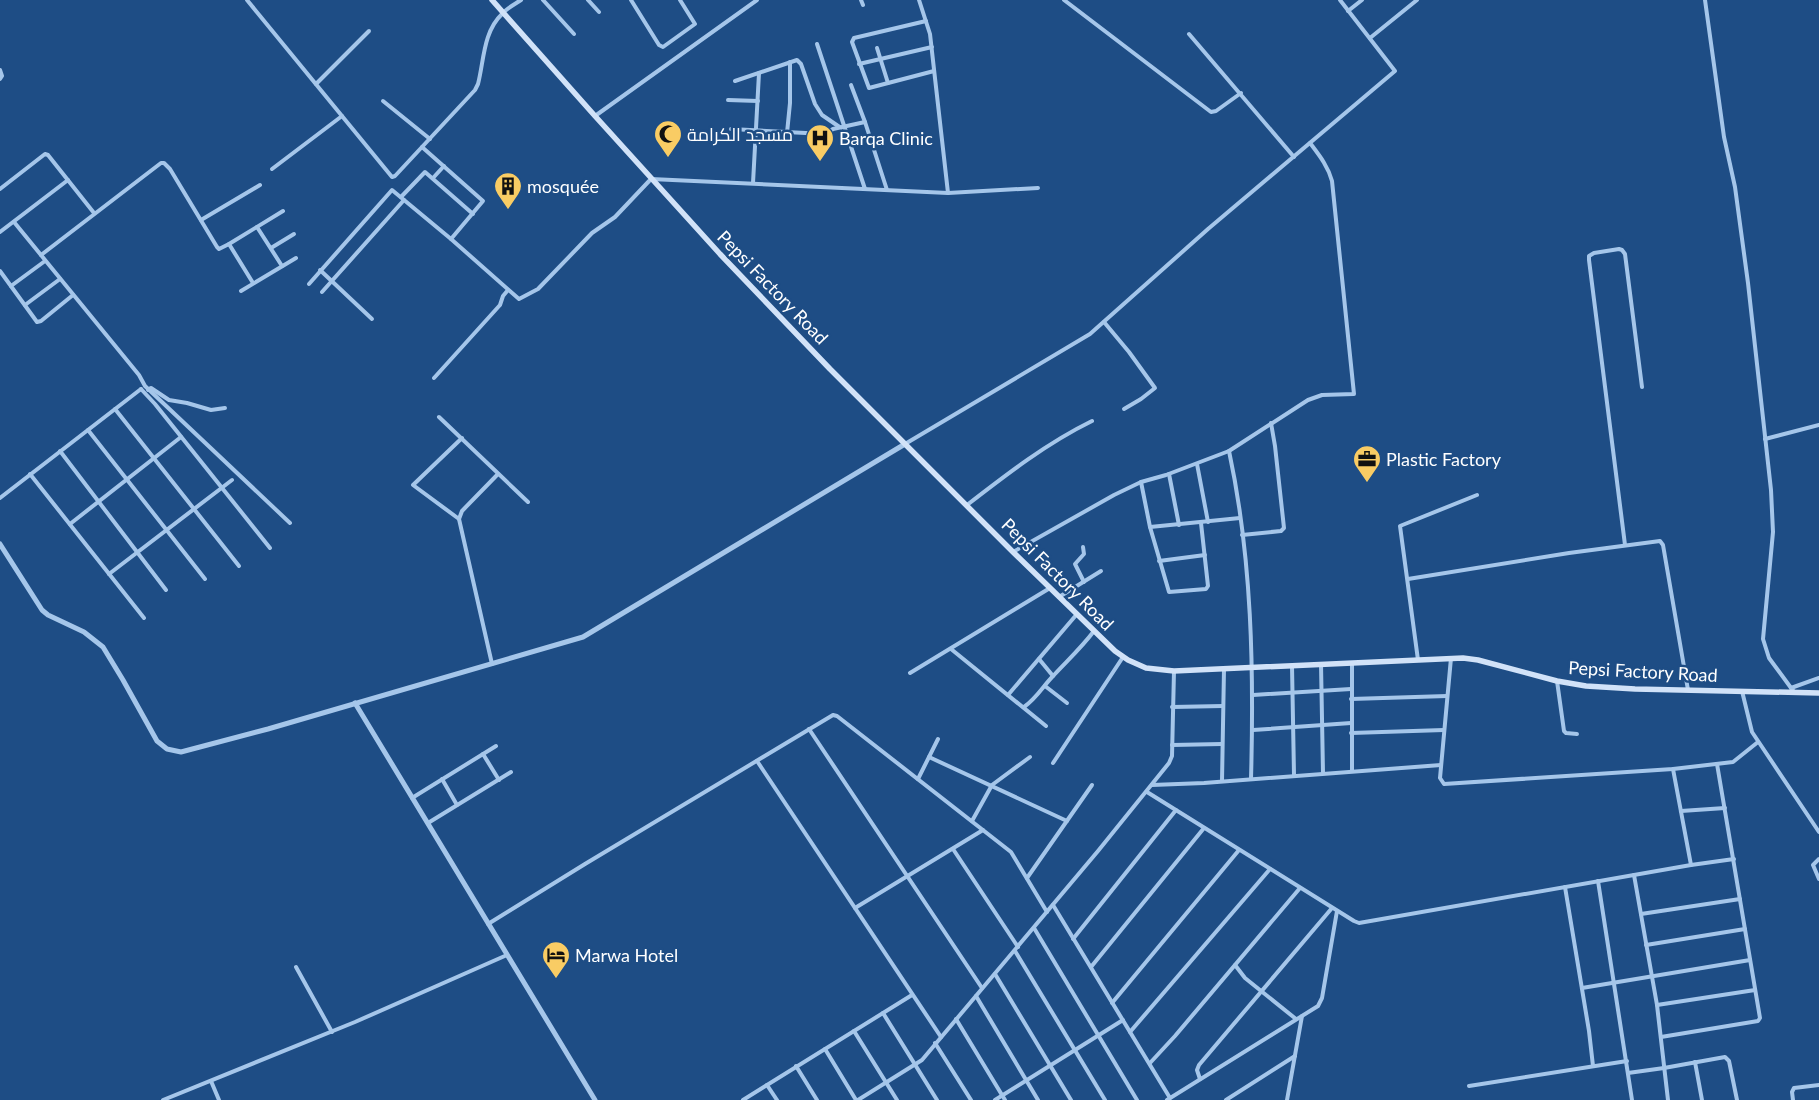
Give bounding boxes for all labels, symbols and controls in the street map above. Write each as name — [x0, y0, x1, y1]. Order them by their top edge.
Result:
mosque icon: مسجد الكرامة — [653, 119, 683, 158]
place label: مسجد الكرامة — [687, 123, 793, 146]
hospital icon: Barqa Clinic — [805, 123, 835, 162]
place label: Barqa Clinic — [839, 127, 933, 149]
building icon: mosquée — [493, 171, 523, 210]
place label: mosquée — [527, 175, 599, 197]
street label: Pepsi Factory Road — [713, 226, 833, 348]
office icon: Plastic Factory — [1352, 444, 1382, 483]
place label: Plastic Factory — [1386, 448, 1502, 470]
street label: Pepsi Factory Road — [997, 513, 1119, 635]
street label: Pepsi Factory Road — [1568, 656, 1718, 686]
hotel icon: Marwa Hotel — [541, 940, 571, 979]
place label: Marwa Hotel — [575, 944, 678, 966]

